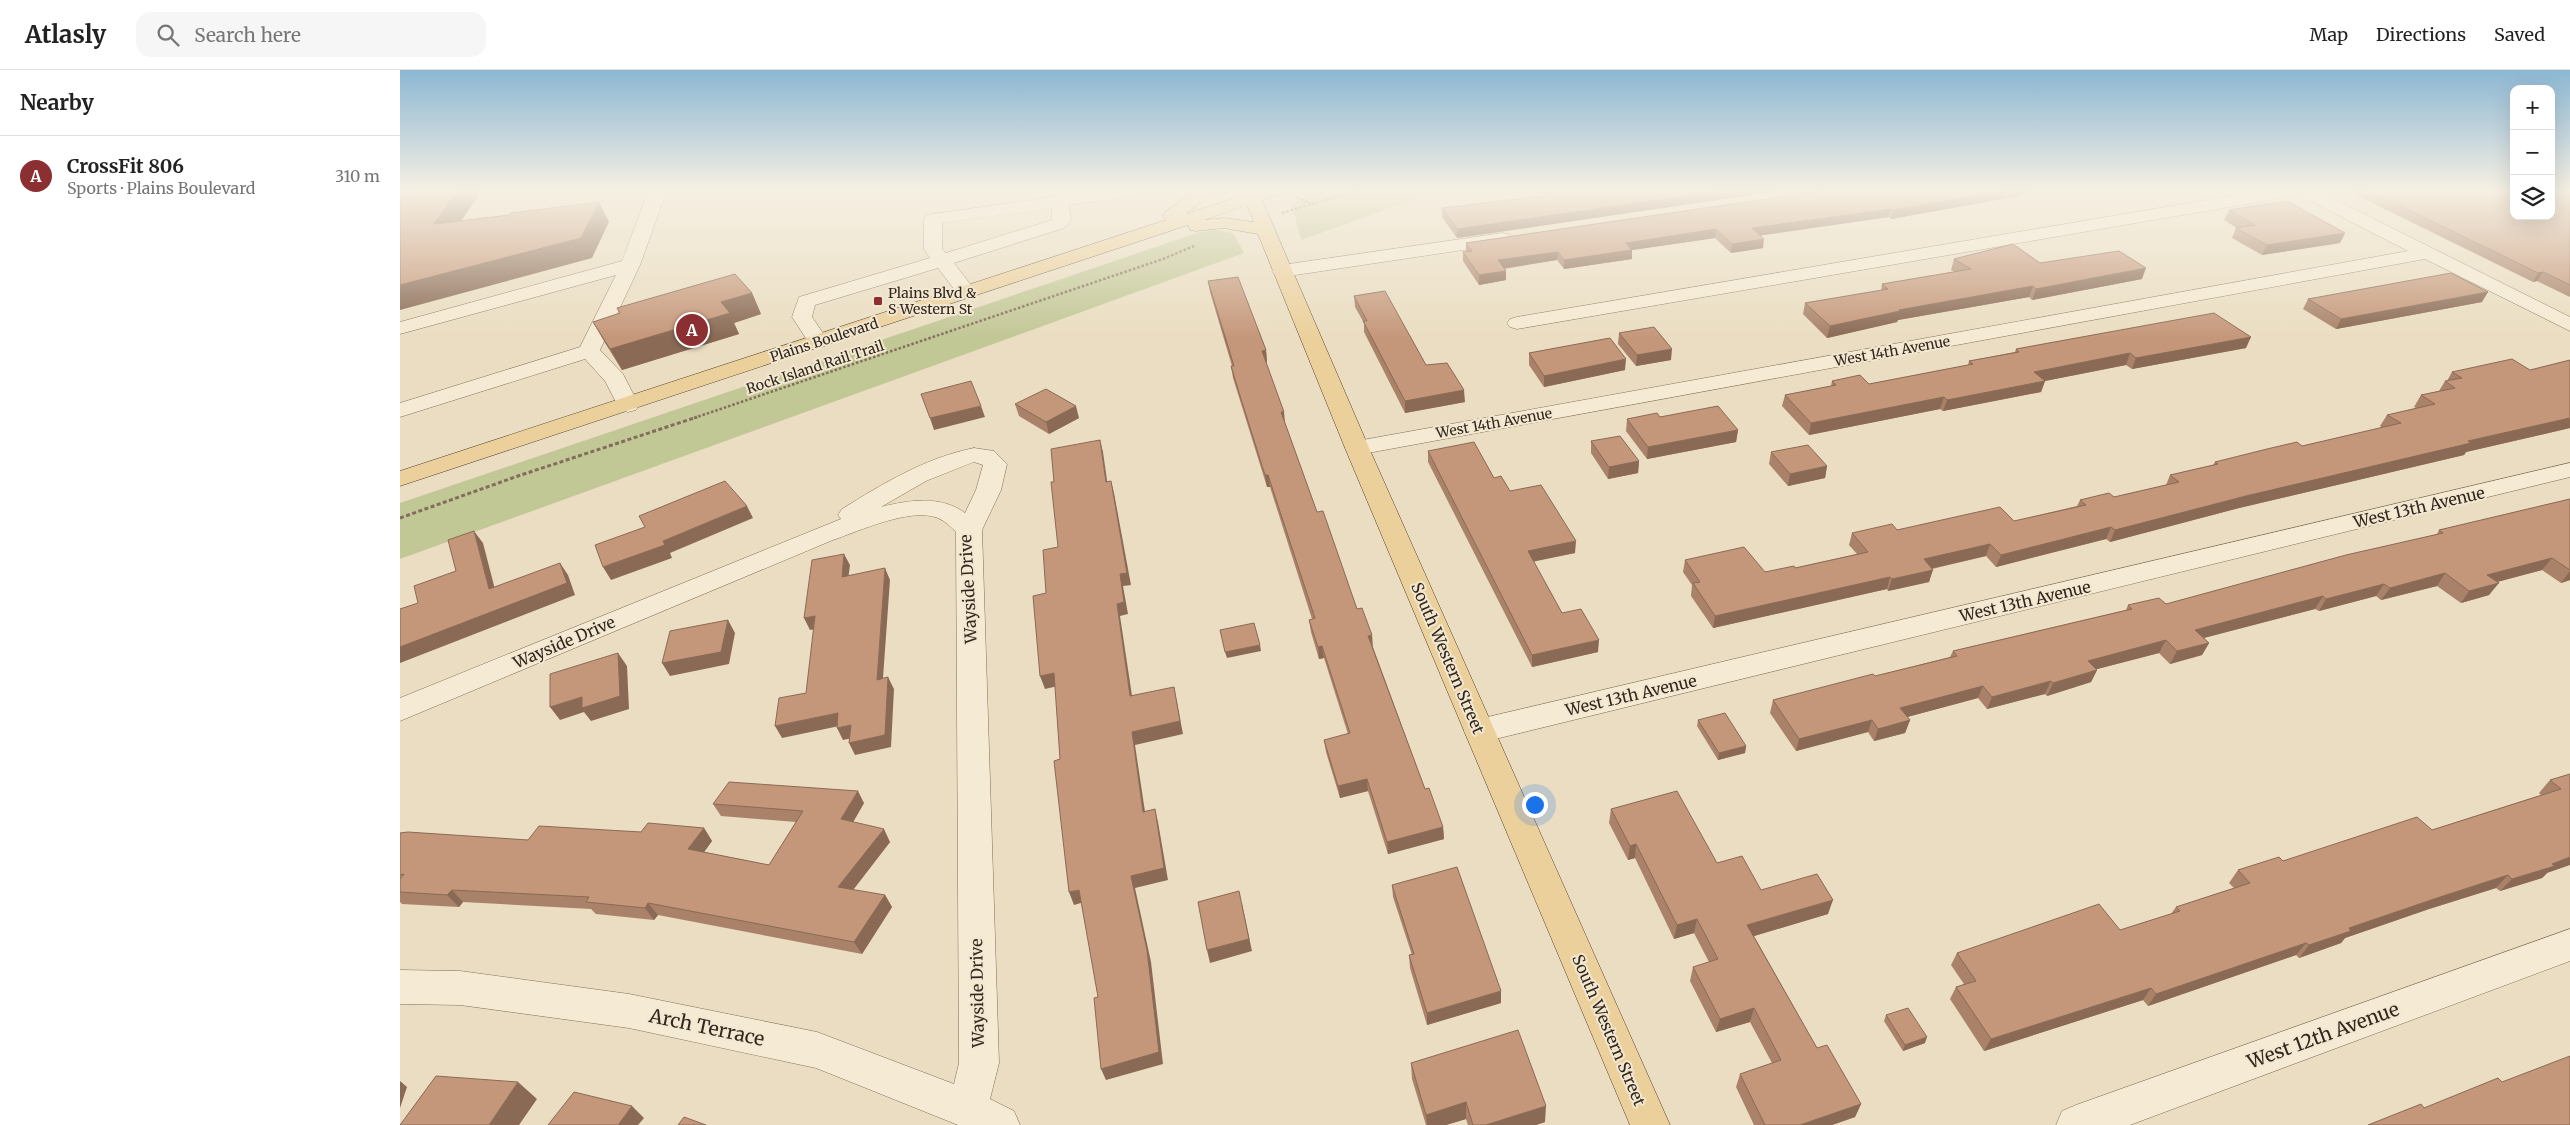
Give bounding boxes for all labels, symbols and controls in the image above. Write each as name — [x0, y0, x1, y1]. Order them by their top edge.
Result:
search box — [136, 12, 486, 57]
text: Atlasly — [25, 19, 106, 50]
icon: search — [154, 21, 182, 49]
text: Search here — [194, 23, 301, 47]
text: Map — [2310, 23, 2348, 46]
text: Directions — [2376, 23, 2466, 46]
text: Saved — [2494, 23, 2545, 46]
map controls — [2510, 85, 2555, 220]
button: + — [2510, 85, 2555, 130]
text: Nearby — [20, 89, 94, 116]
button: − — [2510, 130, 2555, 175]
text: CrossFit 806 — [67, 154, 184, 178]
text: A — [30, 166, 42, 186]
text: 310 m — [335, 166, 380, 186]
button: layers — [2510, 175, 2555, 220]
text: Sports · Plains Boulevard — [67, 178, 256, 198]
place label: Plains Blvd & S Western St — [888, 284, 977, 318]
marker: Plains Blvd & S Western St — [872, 295, 884, 307]
pin: A — [676, 311, 708, 349]
street label: Plains Boulevard — [768, 314, 881, 366]
street label: West 14th Avenue — [1832, 332, 1951, 370]
street label: Rock Island Rail Trail — [744, 336, 887, 398]
street label: West 14th Avenue — [1434, 404, 1553, 442]
street label: West 13th Avenue — [2350, 482, 2487, 532]
street label: Wayside Drive — [955, 534, 981, 645]
street label: West 13th Avenue — [1956, 576, 2093, 626]
street label: South Western Street — [1407, 579, 1489, 737]
street label: Wayside Drive — [509, 611, 618, 673]
street label: West 13th Avenue — [1562, 670, 1699, 720]
your location — [1522, 792, 1548, 818]
street label: Wayside Drive — [966, 938, 988, 1049]
street label: South Western Street — [1568, 951, 1650, 1109]
street label: West 12th Avenue — [2243, 996, 2402, 1074]
street label: Arch Terrace — [646, 1003, 767, 1051]

